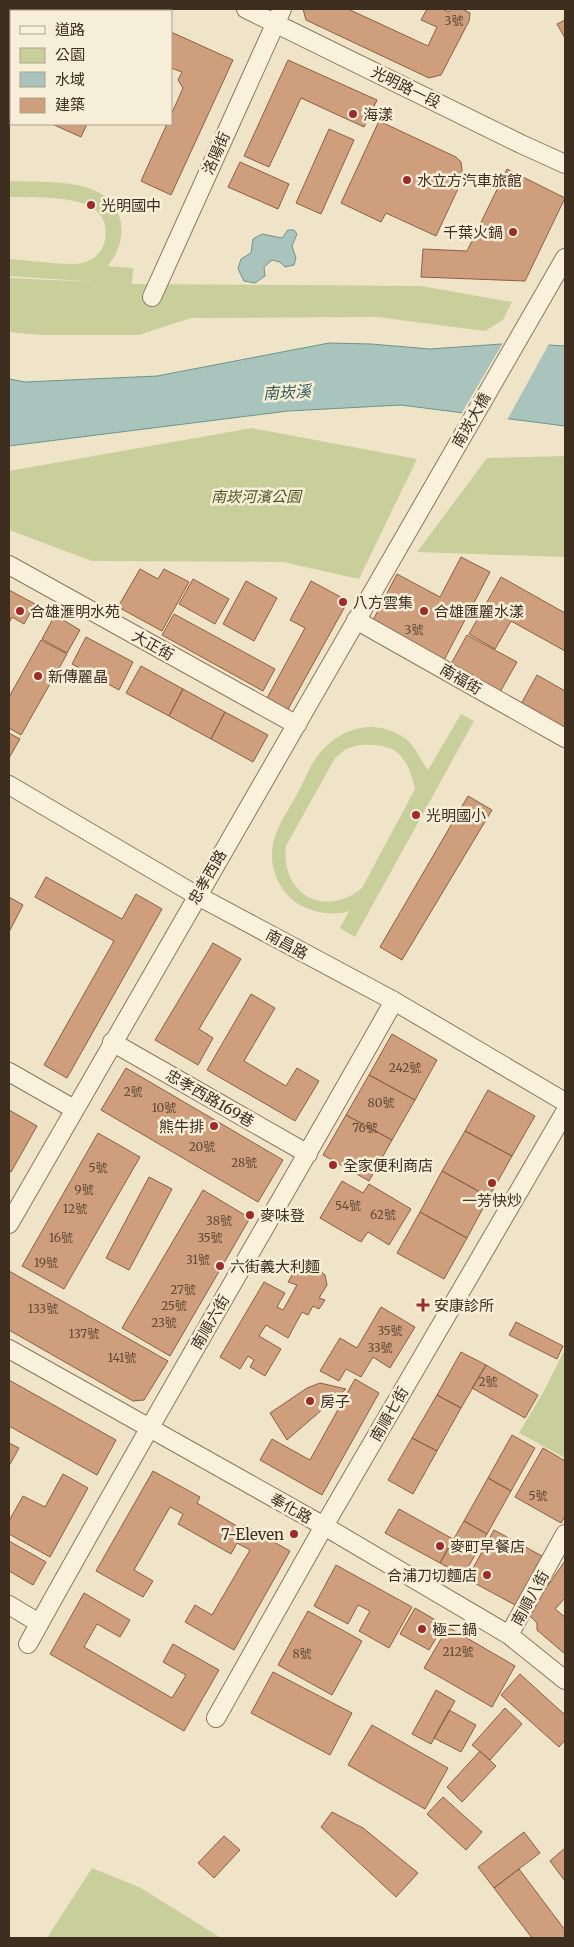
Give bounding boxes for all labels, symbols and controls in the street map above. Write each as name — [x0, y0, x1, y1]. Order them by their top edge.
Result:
legend — [10, 10, 172, 125]
house number: 3號 — [445, 13, 463, 28]
text: 道路 — [55, 20, 85, 39]
text: 公園 — [55, 45, 85, 64]
street label: 光明路一段 — [368, 62, 444, 112]
text: 水域 — [55, 70, 85, 89]
text: 建築 — [55, 95, 85, 114]
place label: 海漾 — [363, 105, 393, 124]
marker: 海漾 — [347, 108, 359, 120]
street label: 洛陽街 — [198, 129, 234, 177]
place label: 水立方汽車旅館 — [417, 171, 522, 190]
marker: 水立方汽車旅館 — [401, 174, 413, 186]
place label: 光明國中 — [101, 196, 161, 215]
marker: 光明國中 — [85, 199, 97, 211]
place label: 千葉火鍋 — [443, 223, 503, 242]
marker: 千葉火鍋 — [507, 226, 519, 238]
water label: 南崁溪 — [263, 381, 313, 403]
street label: 南崁大橋 — [448, 389, 494, 451]
park label: 南崁河濱公園 — [211, 487, 303, 506]
place label: 八方雲集 — [353, 593, 413, 612]
marker: 八方雲集 — [337, 596, 349, 608]
place label: 合雄滙明水苑 — [30, 602, 120, 621]
place label: 合雄匯麗水漾 — [434, 602, 524, 621]
marker: 合雄滙明水苑 — [14, 605, 26, 617]
marker: 合雄匯麗水漾 — [418, 605, 430, 617]
house number: 3號 — [405, 622, 423, 637]
street label: 大正街 — [129, 626, 177, 664]
street label: 南福街 — [437, 660, 485, 698]
place label: 新傳麗晶 — [48, 667, 108, 686]
marker: 新傳麗晶 — [32, 670, 44, 682]
place label: 光明國小 — [426, 806, 486, 825]
marker: 光明國小 — [410, 809, 422, 821]
street label: 忠孝西路 — [184, 846, 230, 908]
street label: 南昌路 — [263, 925, 311, 963]
house number: 242號 — [389, 1060, 421, 1075]
street label: 忠孝西路169巷 — [162, 1065, 258, 1131]
house number: 2號 — [123, 1084, 143, 1099]
house number: 80號 — [368, 1095, 394, 1110]
house number: 10號 — [152, 1100, 176, 1115]
place label: 熊牛排 — [159, 1117, 204, 1136]
marker: 熊牛排 — [208, 1120, 220, 1132]
house number: 76號 — [352, 1120, 378, 1135]
house number: 20號 — [189, 1139, 215, 1154]
house number: 28號 — [231, 1155, 257, 1170]
place label: 全家便利商店 — [343, 1156, 433, 1175]
marker: 全家便利商店 — [327, 1159, 339, 1171]
house number: 5號 — [88, 1160, 108, 1175]
marker: 一芳快炒 — [486, 1177, 498, 1189]
house number: 9號 — [74, 1182, 94, 1197]
place label: 一芳快炒 — [462, 1191, 522, 1210]
house number: 54號 — [335, 1198, 361, 1213]
house number: 12號 — [63, 1201, 87, 1216]
place label: 麥味登 — [260, 1206, 305, 1225]
house number: 62號 — [370, 1207, 396, 1222]
marker: 麥味登 — [244, 1209, 256, 1221]
house number: 38號 — [206, 1213, 232, 1228]
house number: 16號 — [49, 1230, 73, 1245]
house number: 35號 — [197, 1230, 223, 1245]
house number: 31號 — [186, 1252, 210, 1267]
house number: 19號 — [34, 1255, 58, 1270]
place label: 六街義大利麵 — [230, 1257, 320, 1276]
marker: 六街義大利麵 — [214, 1260, 226, 1272]
house number: 27號 — [170, 1282, 196, 1297]
street label: 南順六街 — [187, 1291, 233, 1353]
place label: 安康診所 — [434, 1296, 494, 1315]
house number: 25號 — [161, 1298, 187, 1313]
marker: 安康診所 — [416, 1298, 430, 1312]
house number: 133號 — [28, 1301, 58, 1316]
house number: 23號 — [151, 1315, 177, 1330]
house number: 35號 — [377, 1323, 403, 1338]
house number: 137號 — [69, 1326, 99, 1341]
house number: 33號 — [367, 1340, 393, 1355]
house number: 141號 — [108, 1350, 136, 1365]
house number: 2號 — [478, 1374, 498, 1389]
street label: 南順七街 — [366, 1383, 412, 1445]
place label: 房子 — [320, 1392, 350, 1411]
marker: 房子 — [304, 1395, 316, 1407]
house number: 5號 — [528, 1488, 548, 1503]
street label: 奉化路 — [267, 1489, 315, 1527]
place label: 7-Eleven — [221, 1525, 284, 1544]
marker: 7-Eleven — [288, 1528, 300, 1540]
place label: 麥町早餐店 — [450, 1537, 525, 1556]
marker: 麥町早餐店 — [434, 1540, 446, 1552]
place label: 合浦刀切麵店 — [387, 1566, 477, 1585]
street label: 南順八街 — [507, 1567, 553, 1629]
marker: 合浦刀切麵店 — [481, 1569, 493, 1581]
place label: 極二鍋 — [432, 1620, 477, 1639]
marker: 極二鍋 — [416, 1623, 428, 1635]
house number: 212號 — [442, 1644, 474, 1659]
house number: 8號 — [292, 1646, 312, 1661]

